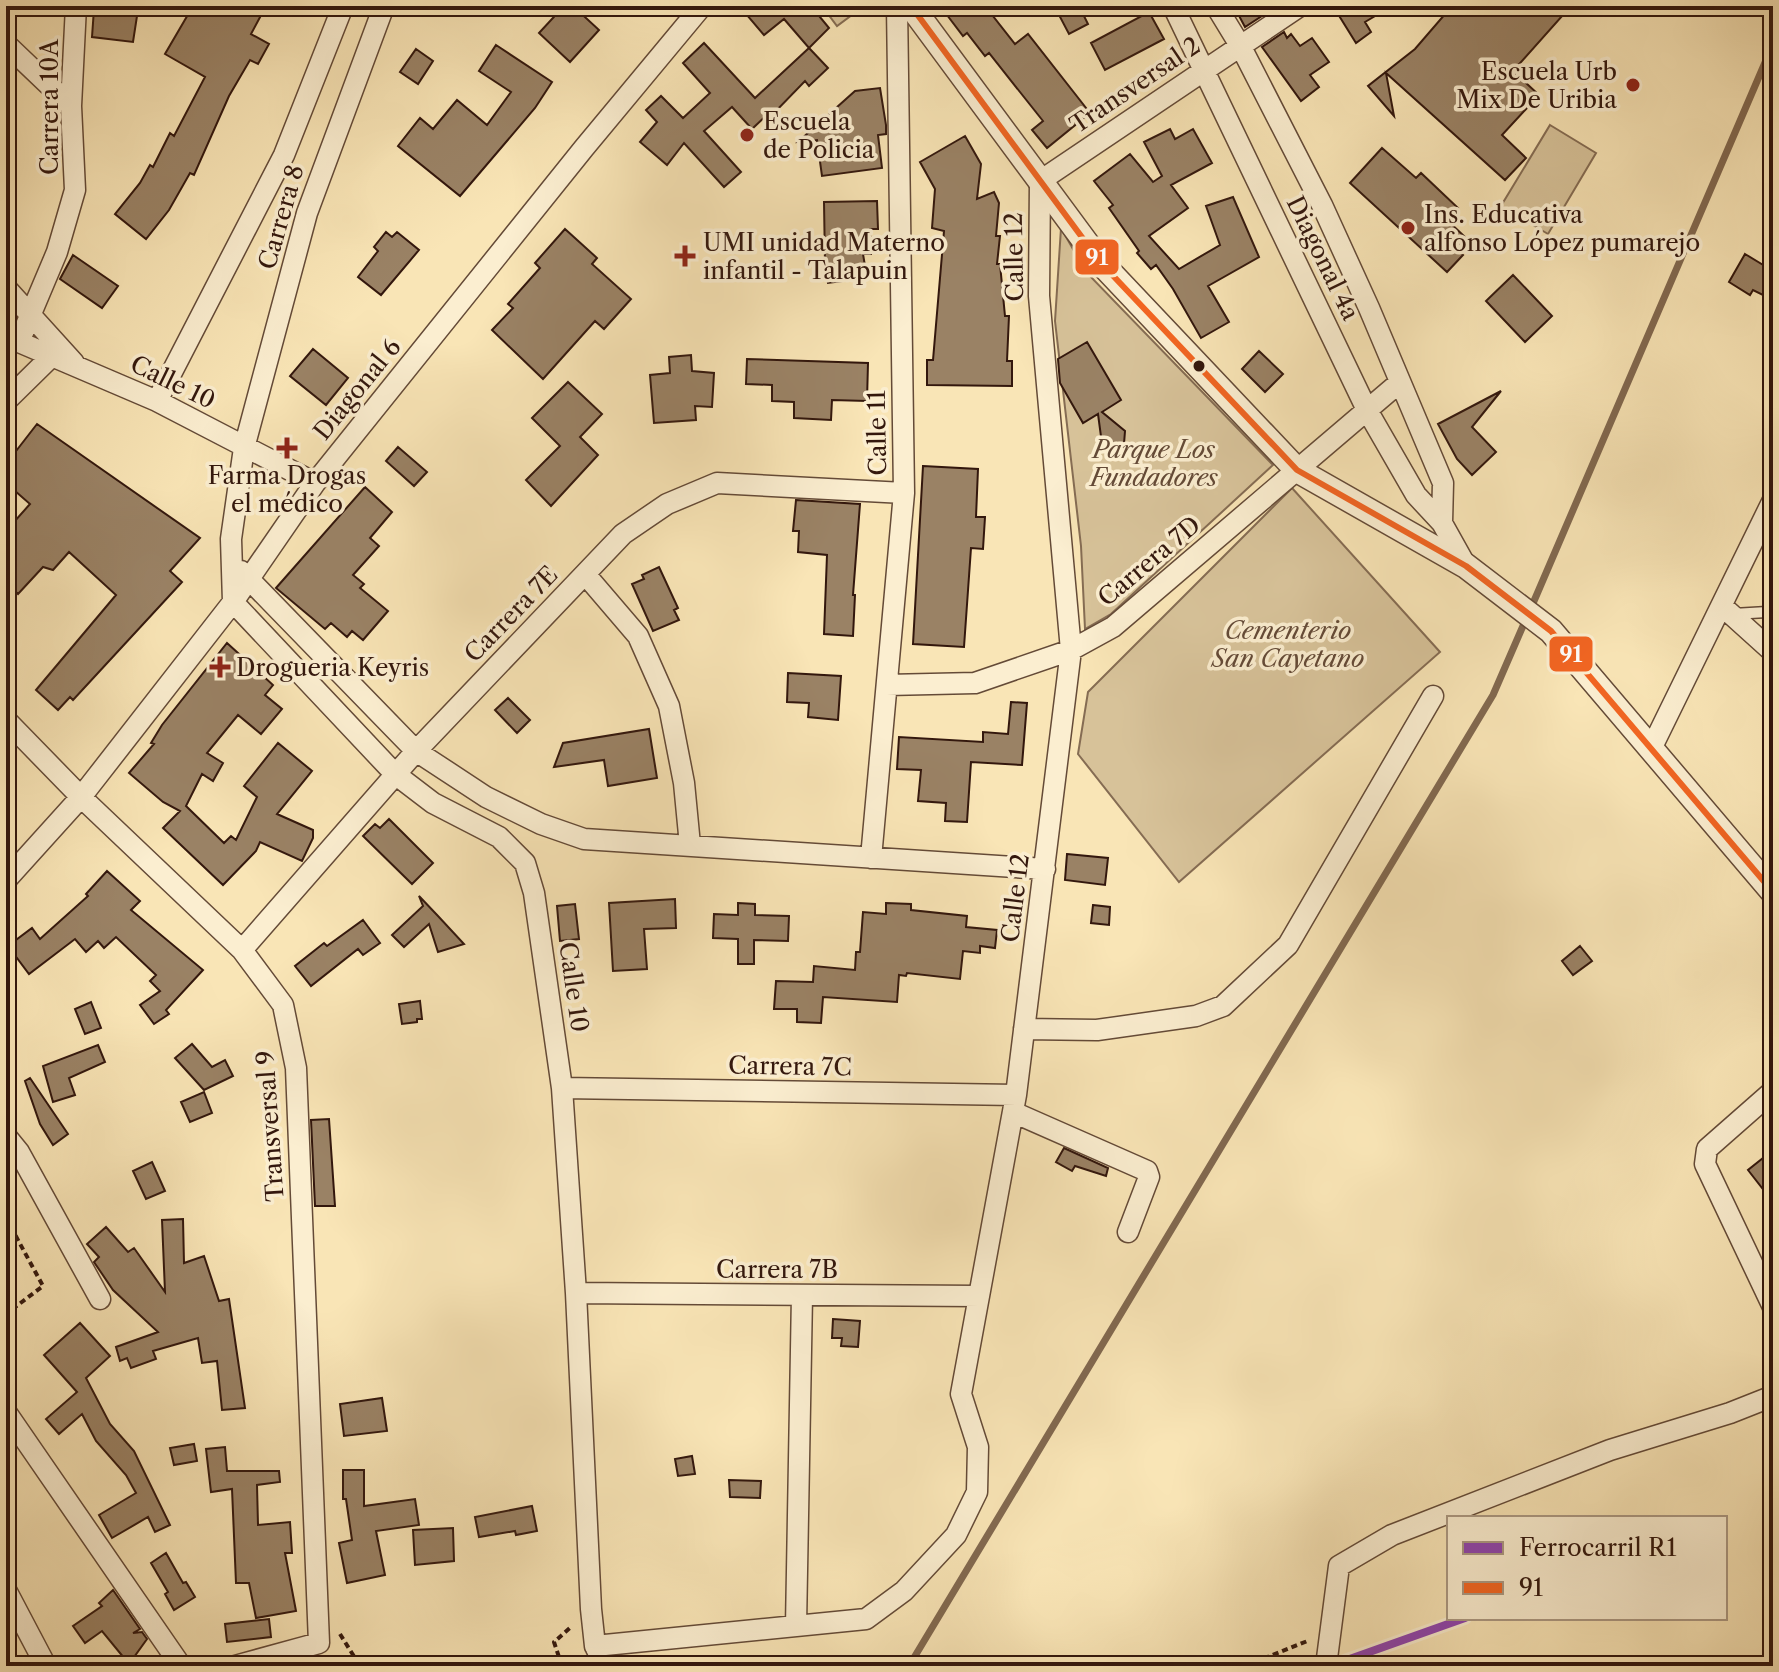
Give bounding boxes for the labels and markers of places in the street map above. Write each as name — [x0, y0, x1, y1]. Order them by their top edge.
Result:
place label: Escuela Urb Mix De Uribia — [1456, 57, 1617, 114]
marker: Escuela Urb Mix De Uribia — [1624, 76, 1642, 94]
place label: Escuela de Policia — [763, 107, 875, 164]
marker: Escuela de Policia — [738, 126, 756, 144]
place label: Ins. Educativa alfonso López pumarejo — [1424, 200, 1700, 257]
marker: Ins. Educativa alfonso López pumarejo — [1399, 219, 1417, 237]
place label: UMI unidad Materno infantil - Talapuin — [703, 228, 945, 285]
marker: UMI unidad Materno infantil - Talapuin — [674, 245, 696, 267]
unlabelled marker — [1191, 358, 1207, 374]
marker: Farma Drogas el médico — [278, 439, 296, 457]
place label: Farma Drogas el médico — [208, 461, 366, 518]
place label: Drogueria Keyris — [236, 653, 429, 682]
marker: Drogueria Keyris — [211, 658, 229, 676]

